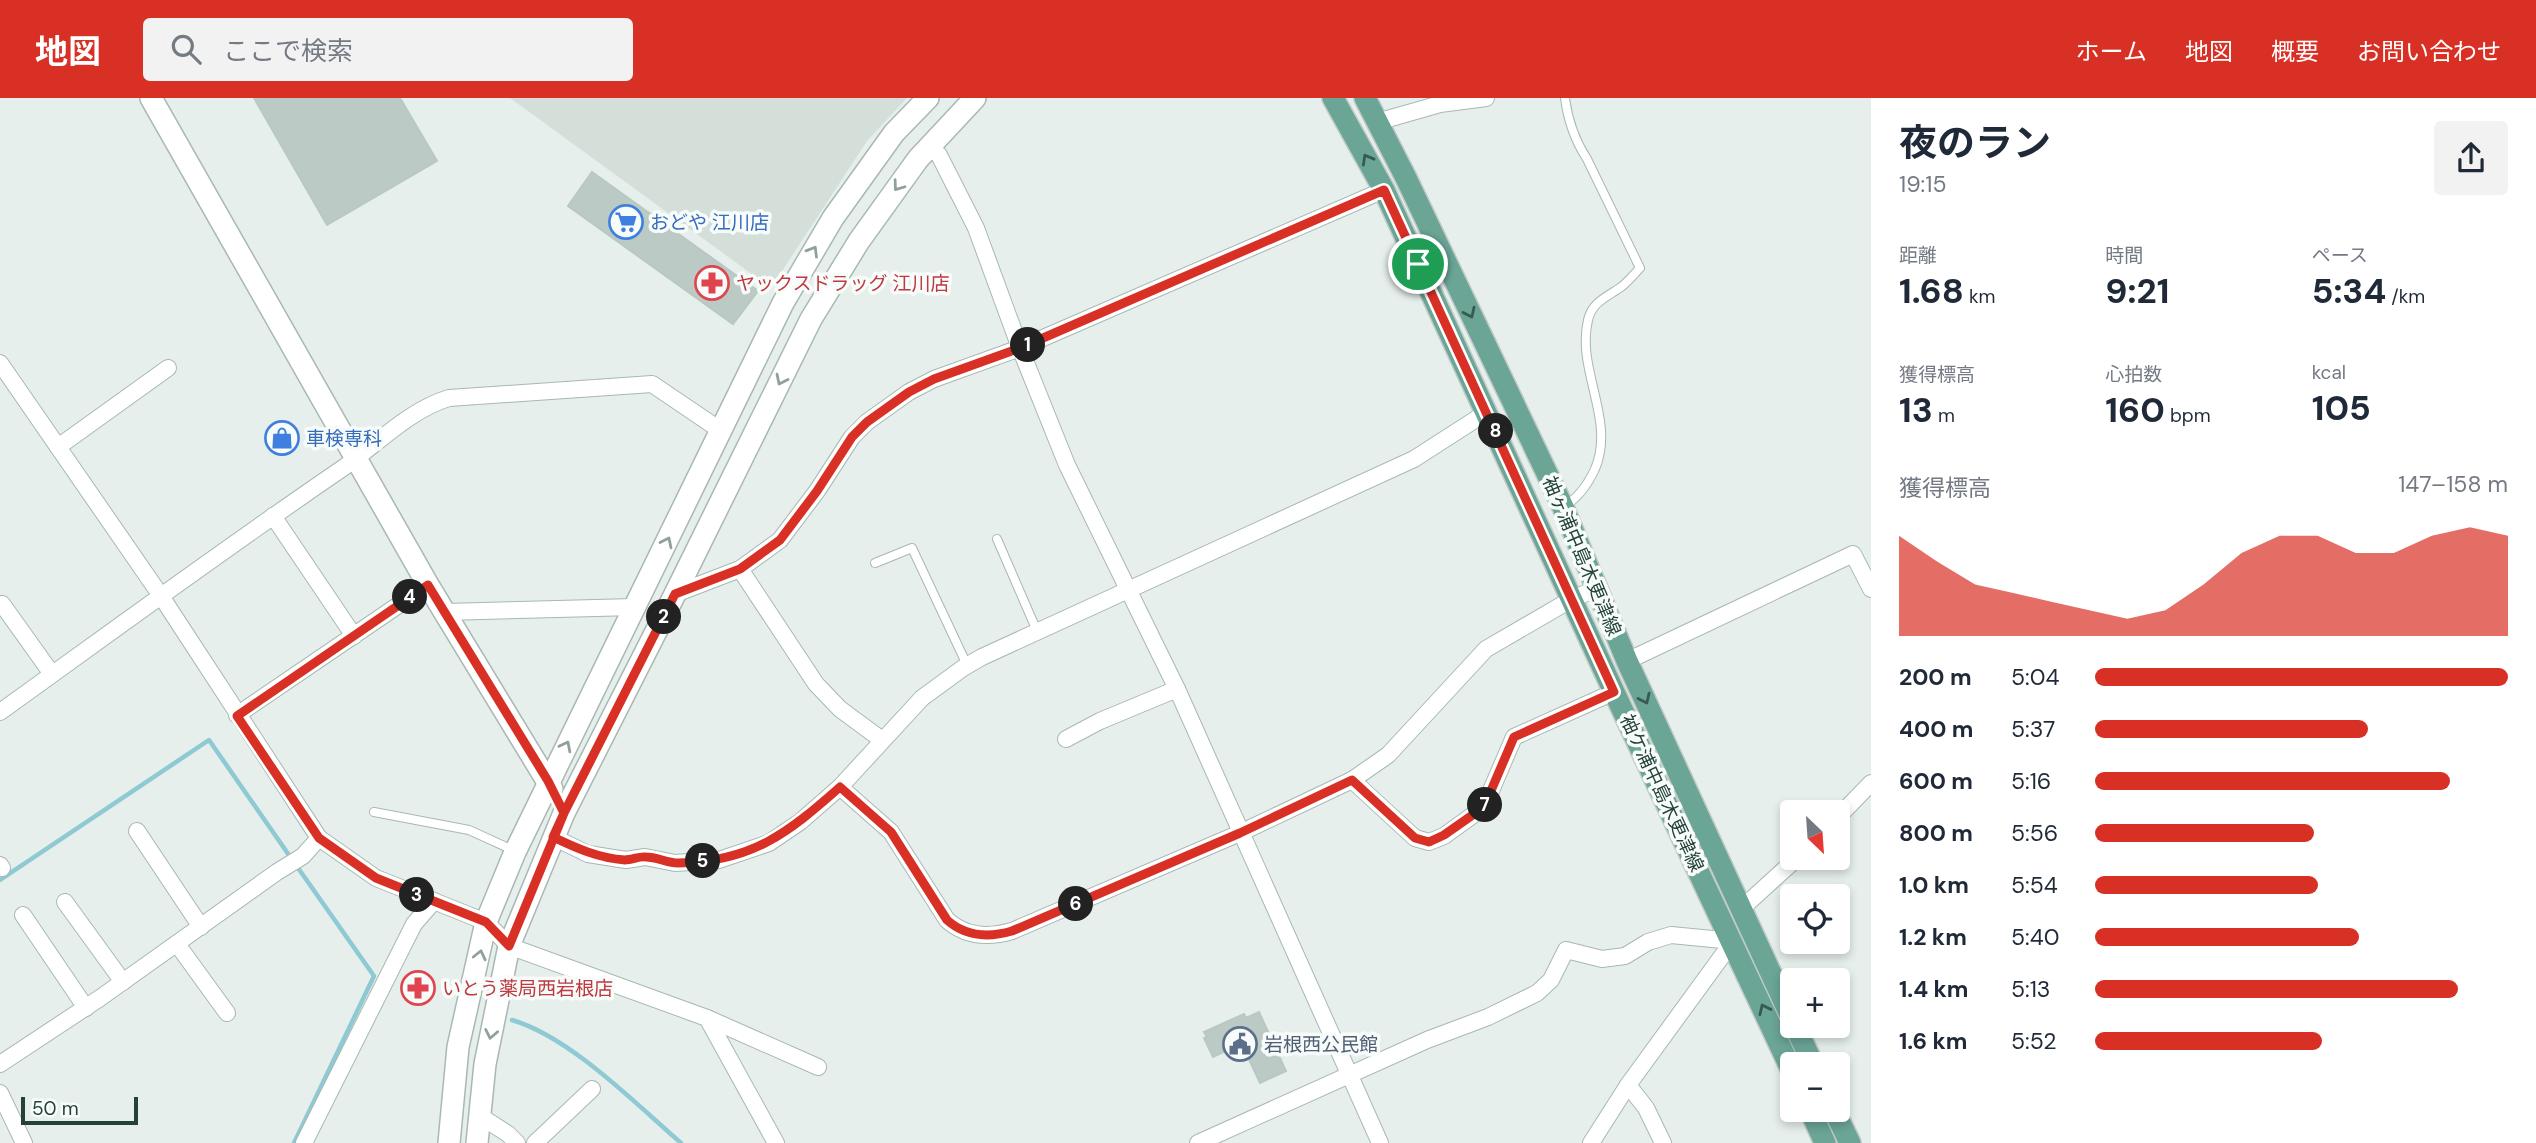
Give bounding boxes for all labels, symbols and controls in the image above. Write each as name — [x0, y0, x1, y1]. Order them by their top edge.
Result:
search box — [143, 18, 633, 81]
text: 地図 — [35, 30, 101, 73]
icon: search — [167, 30, 205, 68]
text: ここで検索 — [223, 34, 353, 68]
text: ホーム — [2076, 36, 2147, 67]
text: 地図 — [2185, 36, 2233, 67]
text: 概要 — [2271, 36, 2319, 67]
text: お問い合わせ — [2357, 36, 2501, 67]
text: 夜のラン — [1899, 118, 2051, 168]
button: share — [2434, 121, 2508, 195]
one-way arrow — [1362, 154, 1375, 166]
text: 19:15 — [1899, 169, 1946, 199]
one-way arrow — [894, 178, 907, 191]
supermarket icon: おどや 江川店 — [607, 203, 645, 241]
place label: おどや 江川店 — [650, 210, 769, 235]
pin — [1388, 234, 1448, 294]
text: 距離 — [1899, 243, 1937, 268]
text: 時間 — [2105, 243, 2143, 268]
text: ペース — [2312, 243, 2368, 268]
icon: arrive — [1399, 245, 1437, 283]
one-way arrow — [805, 246, 818, 259]
pharmacy icon: ヤックスドラッグ 江川店 — [693, 264, 731, 302]
text: 1.68 — [1899, 268, 1964, 314]
text: 9:21 — [2105, 268, 2169, 314]
text: 5:34 — [2312, 268, 2386, 314]
place label: ヤックスドラッグ 江川店 — [736, 271, 950, 296]
text: km — [1964, 284, 1995, 309]
text: /km — [2386, 284, 2425, 309]
one-way arrow — [1462, 306, 1476, 318]
pin: 1 — [1010, 328, 1046, 362]
text: 1 — [1024, 332, 1031, 357]
text: kcal — [2312, 360, 2346, 385]
text: 獲得標高 — [1899, 362, 1975, 387]
text: 心拍数 — [2105, 362, 2162, 387]
one-way arrow — [775, 373, 789, 385]
text: 105 — [2312, 385, 2371, 431]
text: 13 — [1899, 387, 1933, 433]
text: 160 — [2105, 387, 2165, 433]
text: m — [1933, 403, 1955, 428]
text: bpm — [2165, 403, 2211, 428]
pin: 8 — [1478, 414, 1514, 448]
text: 8 — [1489, 418, 1502, 443]
shop icon: 車検専科 — [263, 419, 301, 457]
place label: 車検専科 — [306, 426, 382, 451]
text: 147–158 m — [2398, 469, 2508, 499]
street label: 袖ヶ浦中島木更津線 — [1537, 472, 1627, 640]
text: 獲得標高 — [1899, 473, 1991, 503]
one-way arrow — [658, 537, 672, 549]
pin: 4 — [392, 580, 428, 614]
text: 4 — [403, 584, 416, 609]
pin: 2 — [646, 600, 682, 634]
text: 2 — [658, 604, 669, 629]
text: 200 m — [1899, 662, 1972, 692]
text: 5:04 — [2011, 662, 2059, 692]
one-way arrow — [1637, 692, 1651, 704]
street label: 袖ケ浦中島木更津線 — [1615, 710, 1709, 876]
text: 400 m — [1899, 714, 1973, 744]
text: 5:37 — [2011, 714, 2055, 744]
one-way arrow — [557, 741, 571, 753]
text: 600 m — [1899, 766, 1973, 796]
text: 5:16 — [2011, 766, 2051, 796]
pin: 7 — [1468, 788, 1502, 822]
text: 7 — [1479, 792, 1490, 817]
north arrow — [1780, 800, 1850, 870]
map controls — [1780, 800, 1850, 1122]
text: 800 m — [1899, 818, 1973, 848]
text: 5:56 — [2011, 818, 2058, 848]
pin: 5 — [686, 844, 720, 878]
text: 5 — [697, 848, 708, 873]
text: 1.0 km — [1899, 870, 1969, 900]
text: 5:54 — [2011, 870, 2058, 900]
pin: 3 — [400, 878, 434, 912]
text: 3 — [411, 882, 422, 907]
button: locate — [1780, 884, 1850, 954]
pin: 6 — [1058, 886, 1094, 922]
text: 6 — [1069, 891, 1082, 916]
text: 1.2 km — [1899, 922, 1967, 952]
text: 5:40 — [2011, 922, 2059, 952]
one-way arrow — [471, 949, 486, 961]
button: + — [1780, 968, 1850, 1038]
pharmacy icon: いとう薬局西岩根店 — [399, 969, 437, 1007]
text: 1.4 km — [1899, 974, 1968, 1004]
text: 5:13 — [2011, 974, 2050, 1004]
place label: いとう薬局西岩根店 — [442, 976, 613, 1001]
one-way arrow — [1758, 1004, 1772, 1016]
public building icon: 岩根西公民館 — [1221, 1025, 1259, 1063]
text: 1.6 km — [1899, 1026, 1967, 1056]
text: 5:52 — [2011, 1026, 2057, 1056]
one-way arrow — [485, 1028, 500, 1040]
place label: 岩根西公民館 — [1264, 1032, 1378, 1057]
button: − — [1780, 1052, 1850, 1122]
scale bar — [21, 1094, 138, 1126]
text: 50 m — [32, 1096, 79, 1121]

